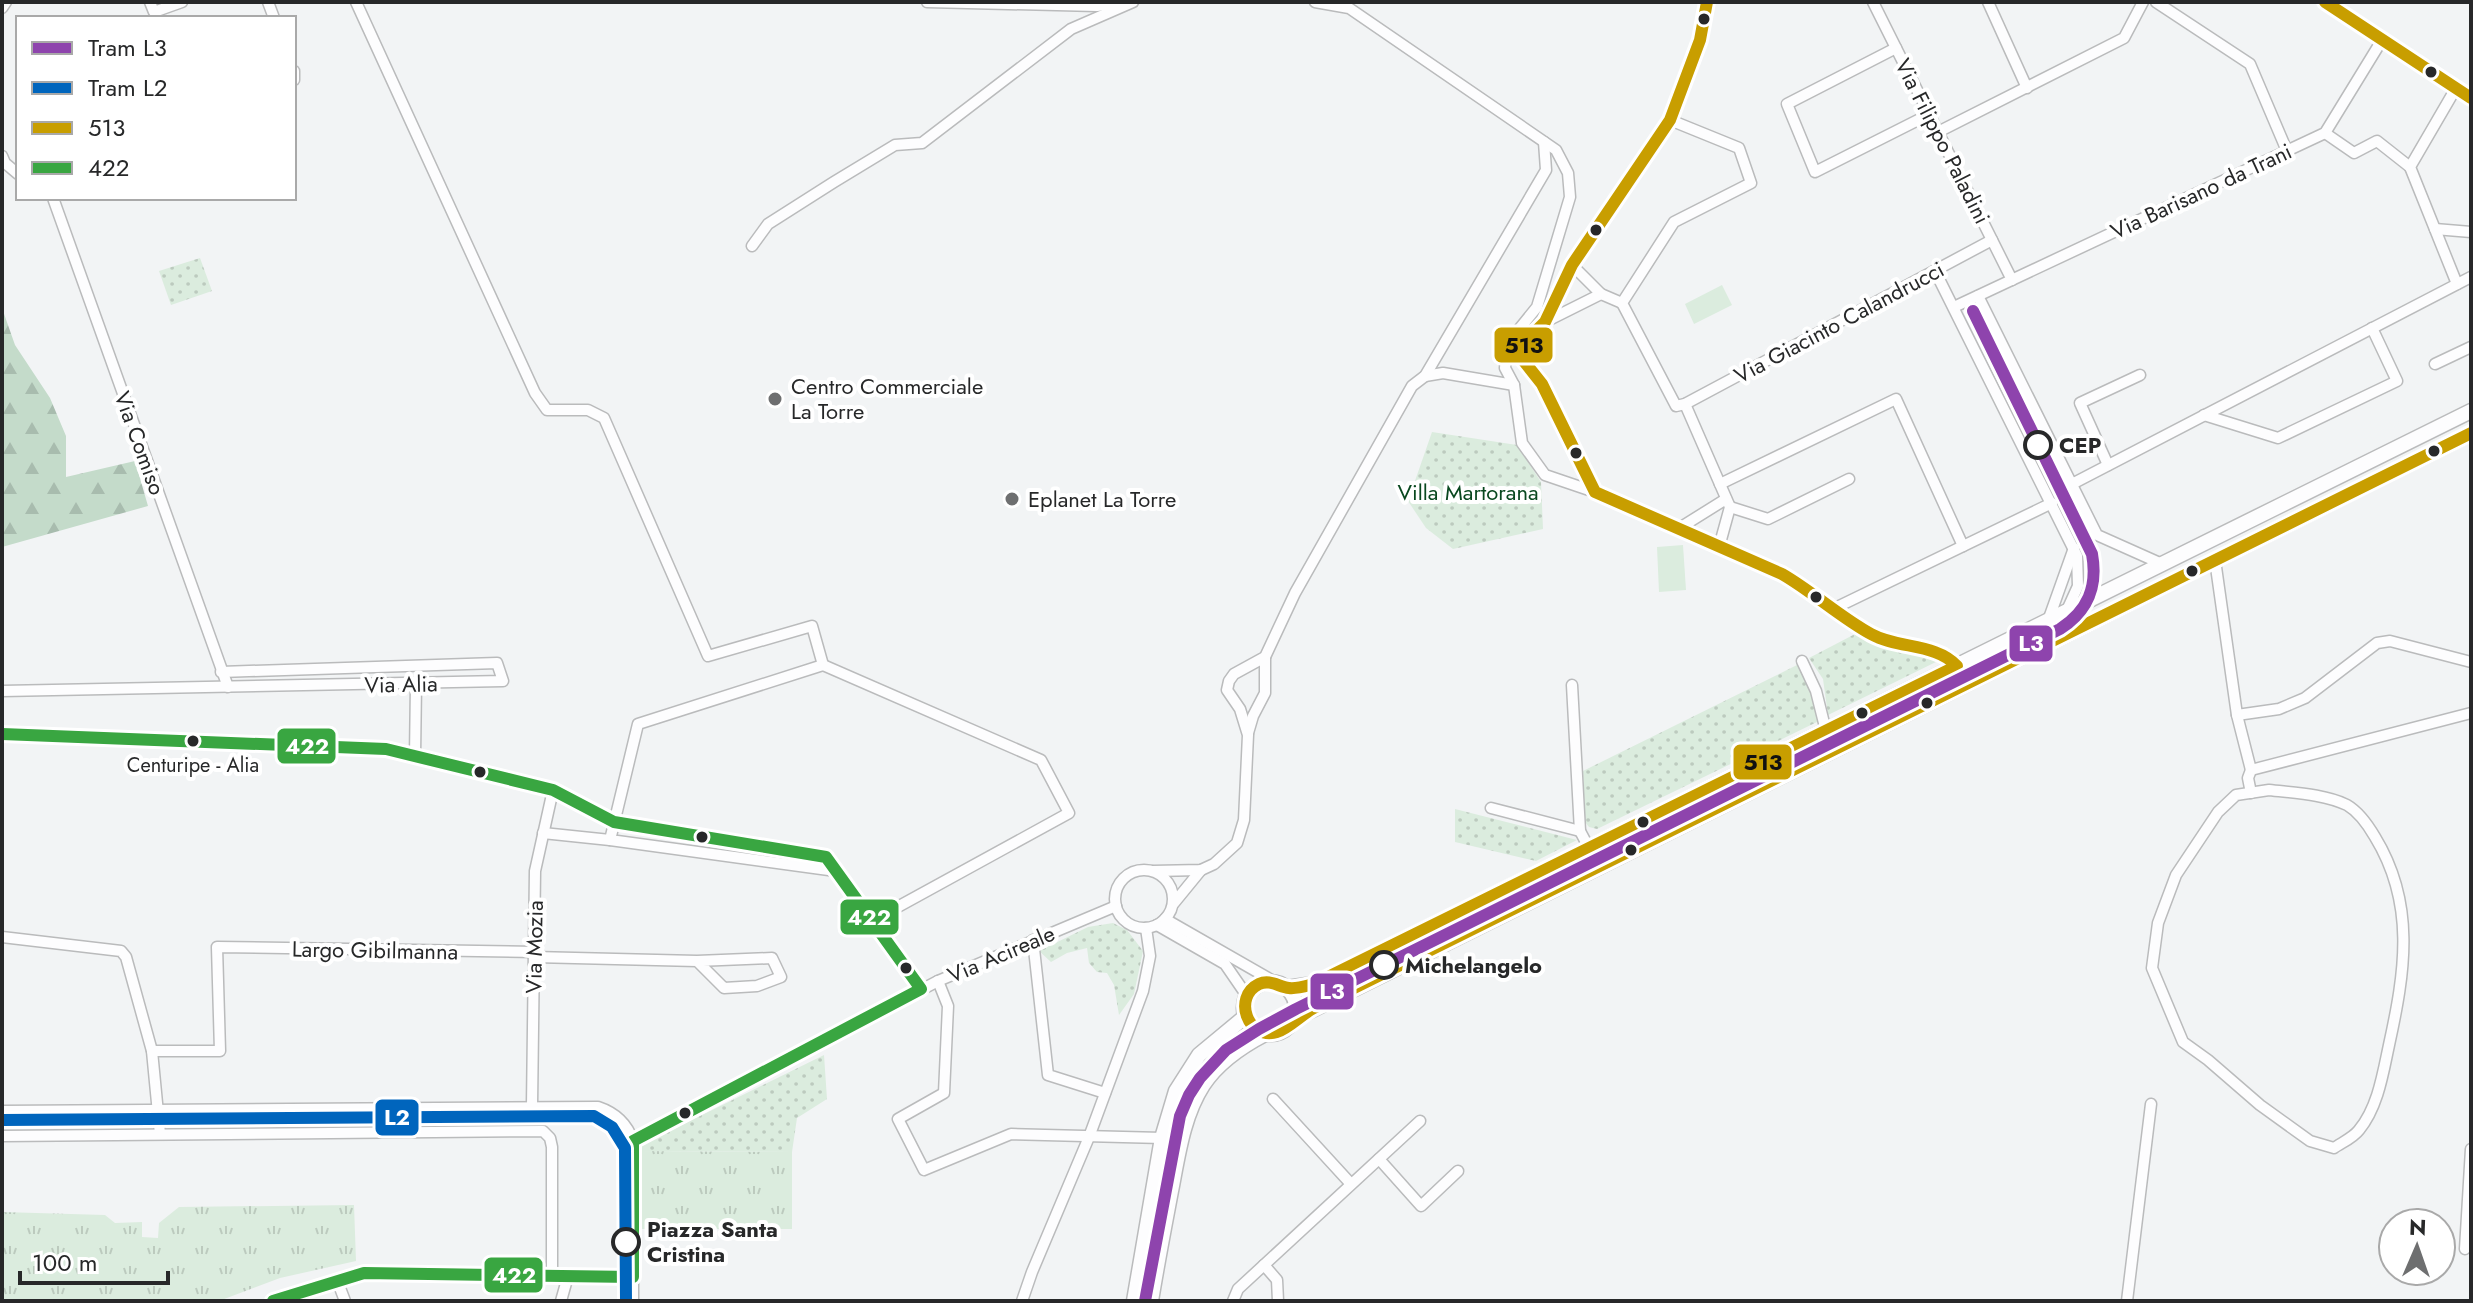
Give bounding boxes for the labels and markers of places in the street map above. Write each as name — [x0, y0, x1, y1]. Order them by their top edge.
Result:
unlabelled marker — [1696, 11, 1712, 27]
unlabelled marker — [2423, 64, 2439, 80]
unlabelled marker — [1588, 222, 1604, 238]
place label: Centro Commerciale La Torre — [791, 370, 983, 427]
marker: Centro Commerciale La Torre — [766, 390, 784, 408]
place label: CEP — [2059, 429, 2101, 461]
marker: CEP — [2024, 431, 2052, 459]
unlabelled marker — [2426, 443, 2442, 459]
unlabelled marker — [1568, 445, 1584, 461]
place label: Eplanet La Torre — [1028, 483, 1176, 515]
marker: Eplanet La Torre — [1003, 490, 1021, 508]
unlabelled marker — [2184, 563, 2200, 579]
unlabelled marker — [1808, 589, 1824, 605]
unlabelled marker — [1919, 695, 1935, 711]
unlabelled marker — [1854, 705, 1870, 721]
marker: Centuripe - Alia — [185, 733, 201, 749]
place label: Centuripe - Alia — [127, 751, 259, 780]
unlabelled marker — [472, 764, 488, 780]
unlabelled marker — [1635, 814, 1651, 830]
unlabelled marker — [694, 829, 710, 845]
unlabelled marker — [1623, 842, 1639, 858]
place label: Michelangelo — [1405, 949, 1542, 981]
marker: Michelangelo — [1370, 951, 1398, 979]
unlabelled marker — [898, 960, 914, 976]
unlabelled marker — [677, 1105, 693, 1121]
place label: Piazza Santa Cristina — [647, 1213, 778, 1270]
marker: Piazza Santa Cristina — [612, 1228, 640, 1256]

